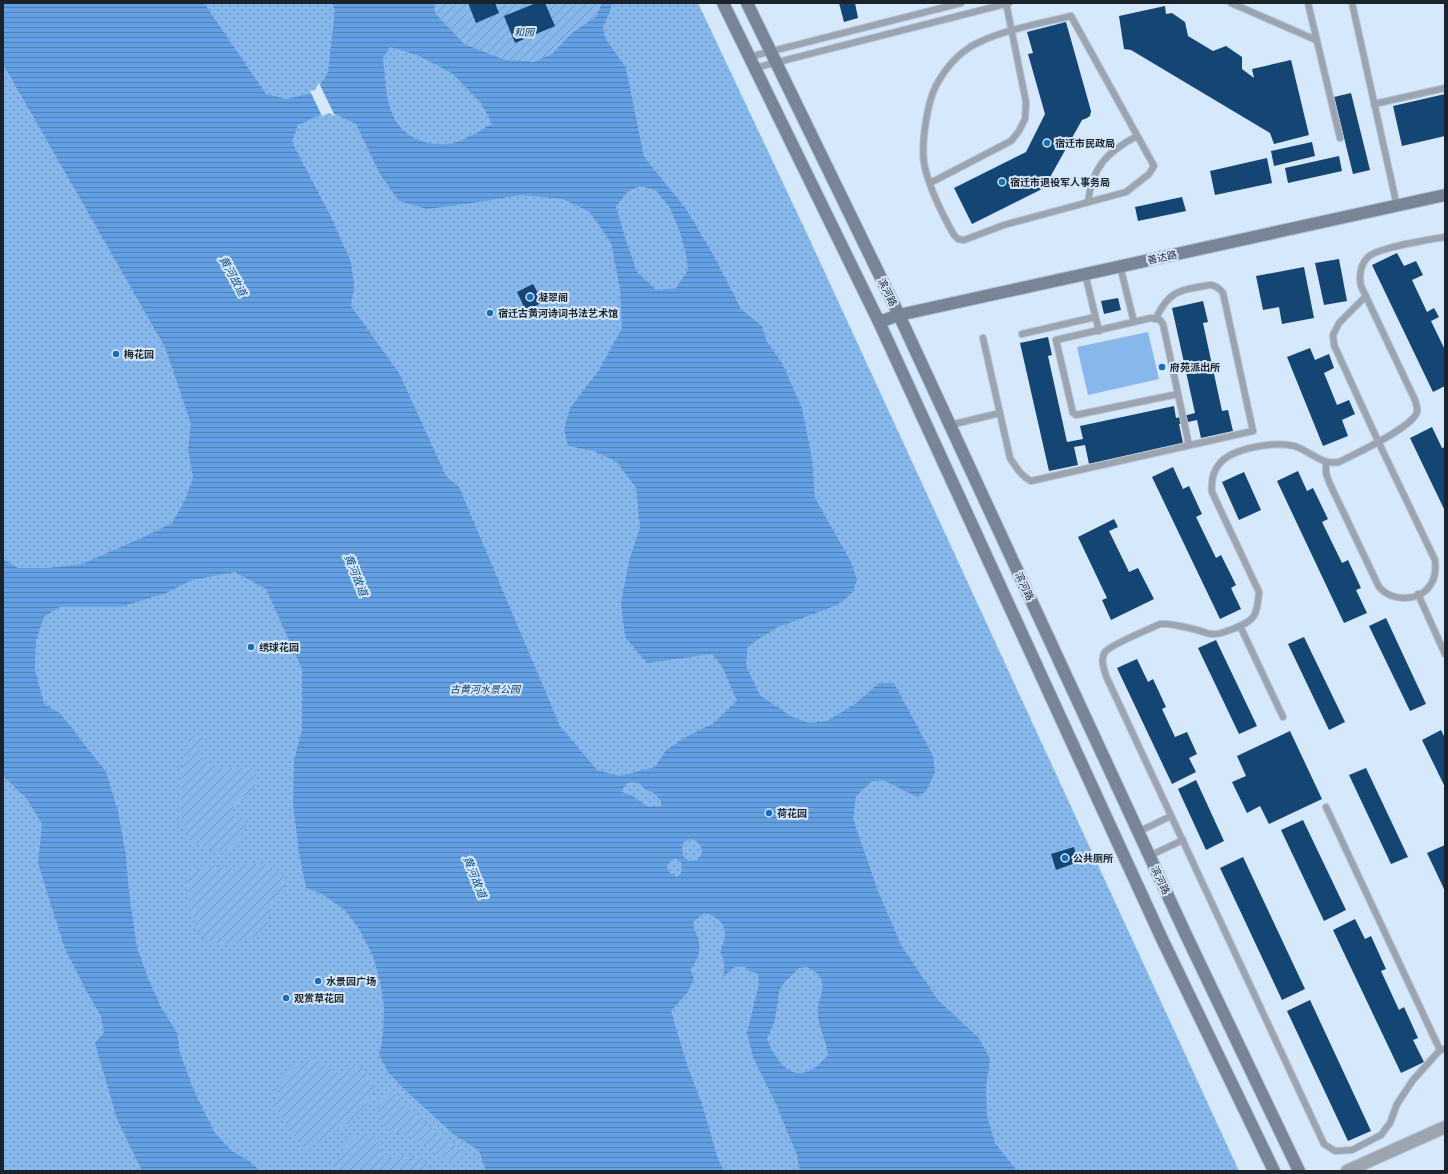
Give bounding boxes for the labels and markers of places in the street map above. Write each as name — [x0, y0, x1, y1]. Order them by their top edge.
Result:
place label: 宿迁市民政局 — [1055, 137, 1115, 150]
marker: 宿迁市民政局 — [1042, 138, 1052, 148]
place label: 宿迁市退役军人事务局 — [1010, 176, 1110, 189]
marker: 宿迁市退役军人事务局 — [997, 177, 1007, 187]
place label: 凝翠阁 — [538, 291, 568, 304]
marker: 凝翠阁 — [525, 292, 535, 302]
place label: 宿迁古黄河诗词书法艺术馆 — [498, 307, 618, 320]
marker: 宿迁古黄河诗词书法艺术馆 — [485, 308, 495, 318]
place label: 梅花园 — [123, 348, 154, 361]
marker: 梅花园 — [111, 349, 121, 359]
place label: 府苑派出所 — [1170, 361, 1220, 374]
marker: 府苑派出所 — [1157, 362, 1167, 372]
place label: 绣球花园 — [259, 641, 299, 654]
marker: 绣球花园 — [246, 642, 256, 652]
place label: 荷花园 — [777, 807, 807, 820]
marker: 荷花园 — [764, 808, 774, 818]
place label: 公共厕所 — [1073, 852, 1113, 865]
marker: 公共厕所 — [1060, 853, 1070, 863]
place label: 水景园广场 — [326, 975, 376, 988]
marker: 水景园广场 — [313, 976, 323, 986]
place label: 观赏草花园 — [294, 992, 344, 1005]
marker: 观赏草花园 — [281, 993, 291, 1003]

